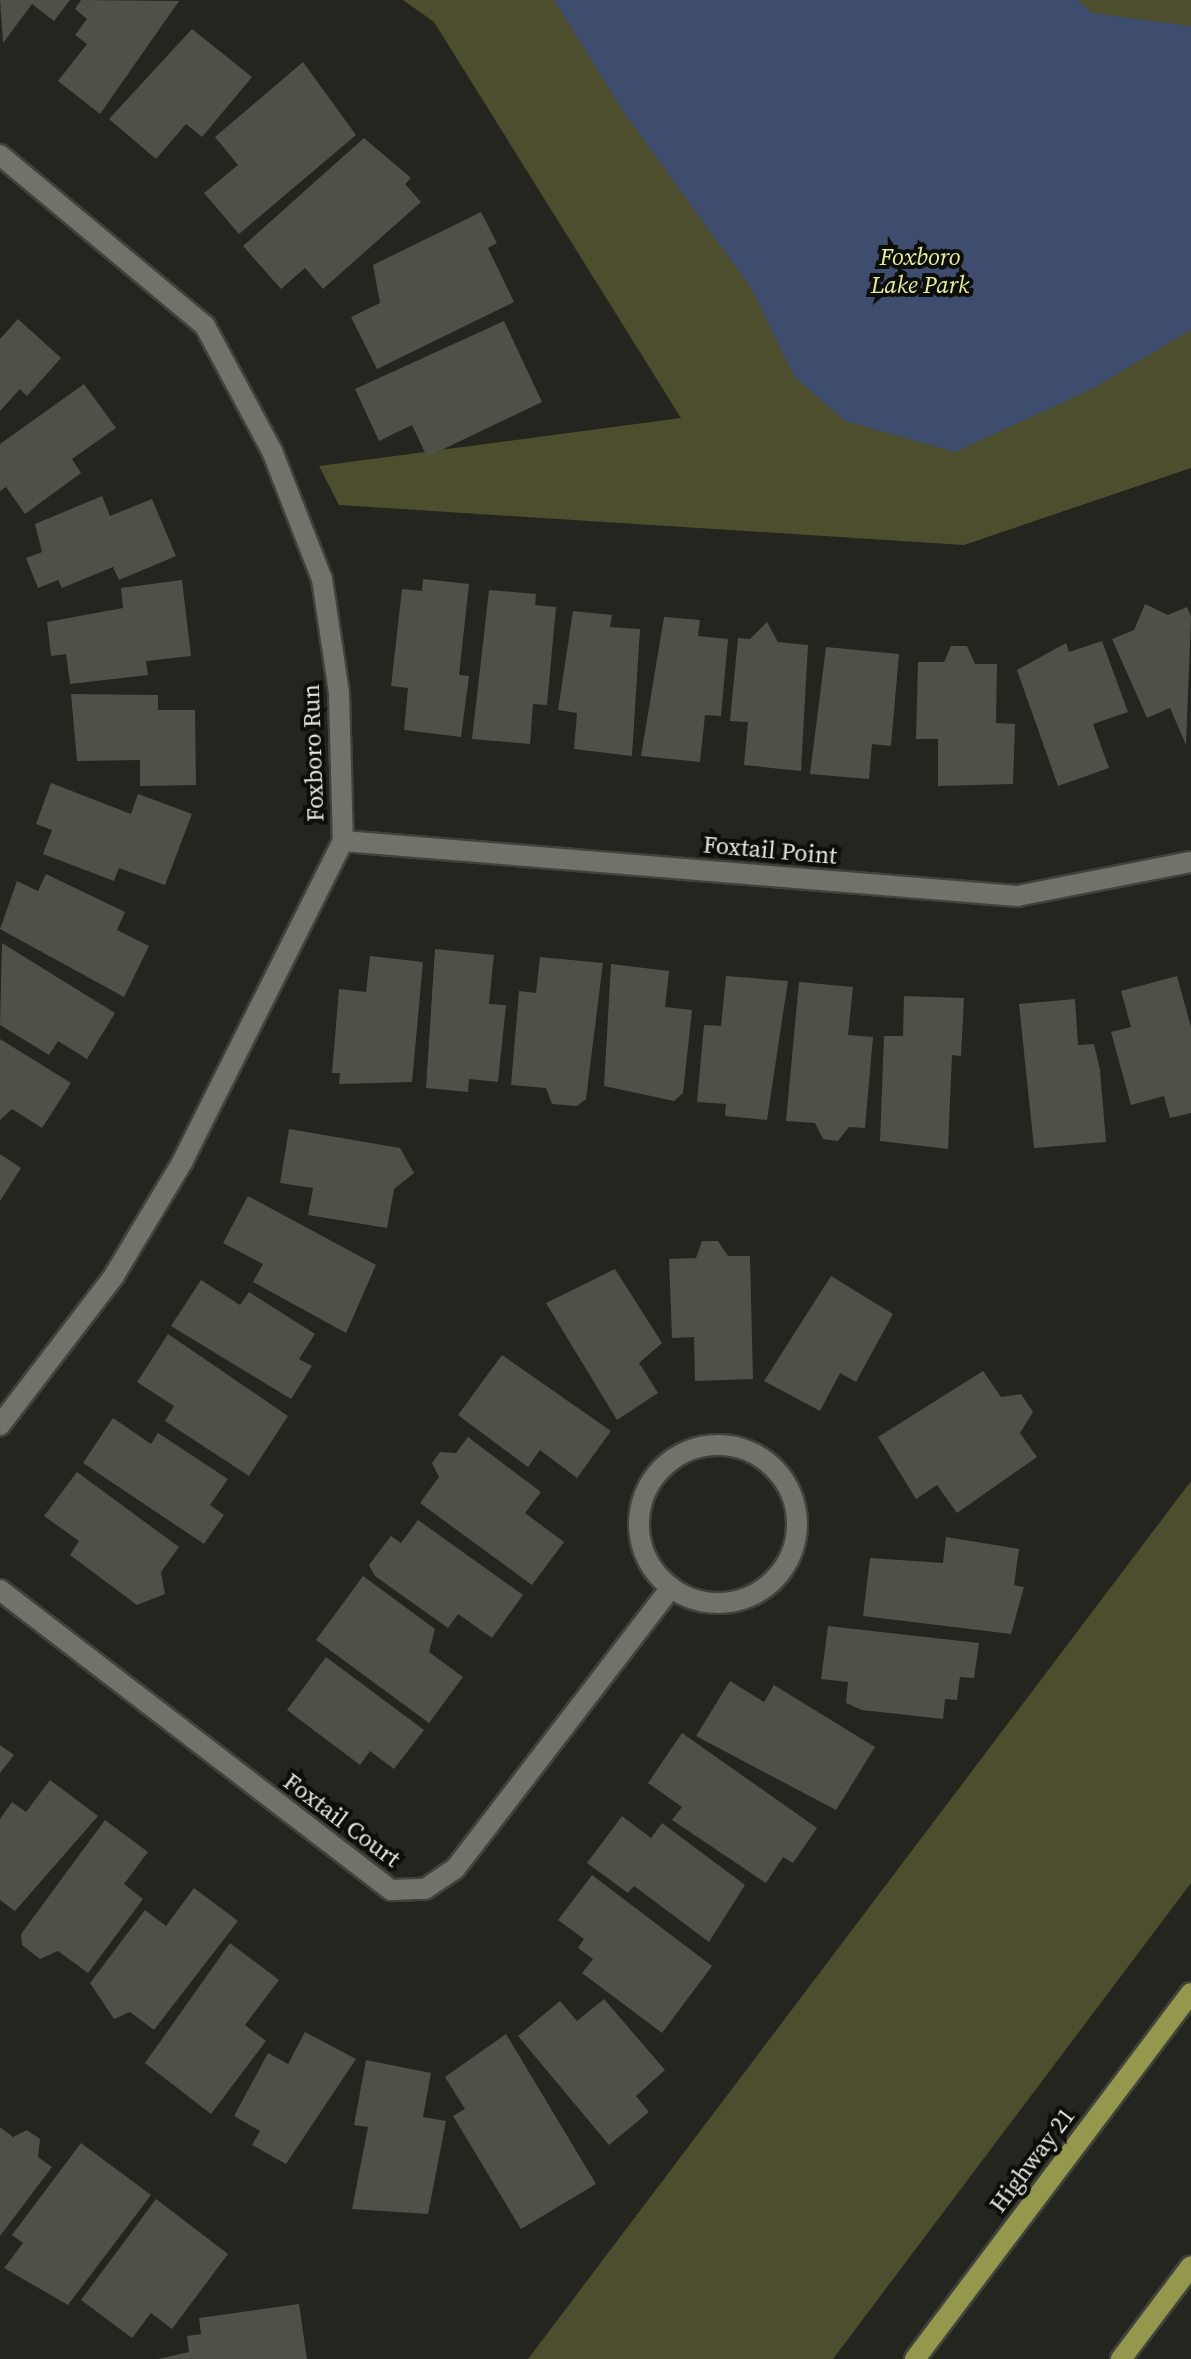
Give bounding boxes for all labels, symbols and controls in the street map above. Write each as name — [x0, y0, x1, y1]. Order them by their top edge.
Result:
park label: Foxboro Lake Park — [871, 243, 969, 299]
street label: Foxboro Run — [296, 684, 330, 822]
street label: Foxtail Point — [702, 830, 838, 870]
street label: Foxtail Court — [278, 1767, 406, 1873]
street label: Highway 21 — [983, 2102, 1081, 2218]

